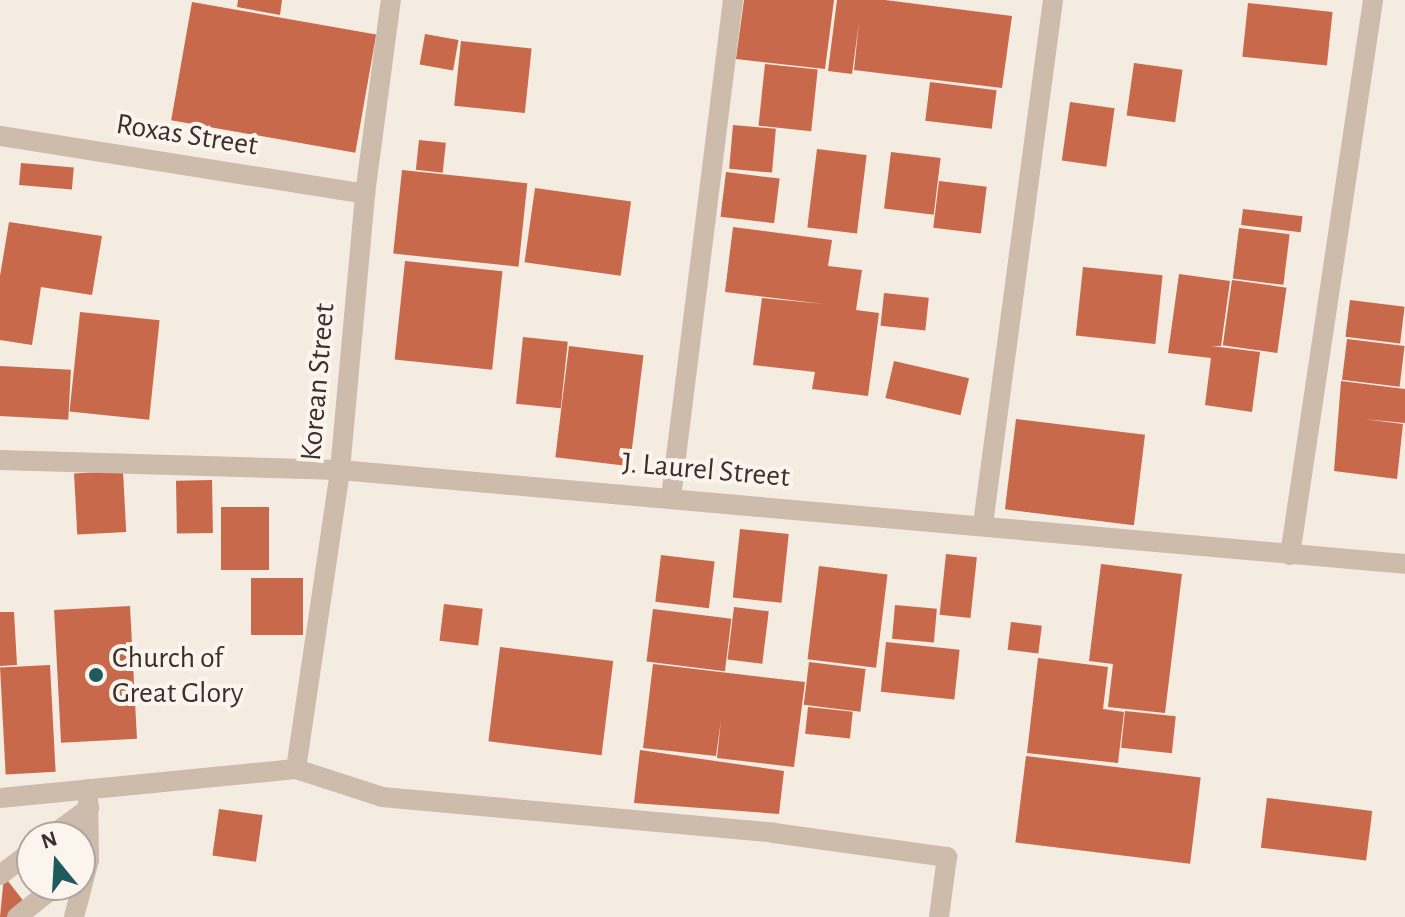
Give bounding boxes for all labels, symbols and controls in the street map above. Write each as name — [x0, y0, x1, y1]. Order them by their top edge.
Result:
street label: Roxas Street — [114, 106, 260, 164]
street label: Korean Street — [293, 302, 343, 462]
street label: J. Laurel Street — [621, 445, 791, 495]
place label: Church of Great Glory — [112, 640, 244, 710]
marker: Church of Great Glory — [87, 666, 105, 684]
north arrow — [16, 821, 96, 901]
text: N — [39, 827, 60, 853]

